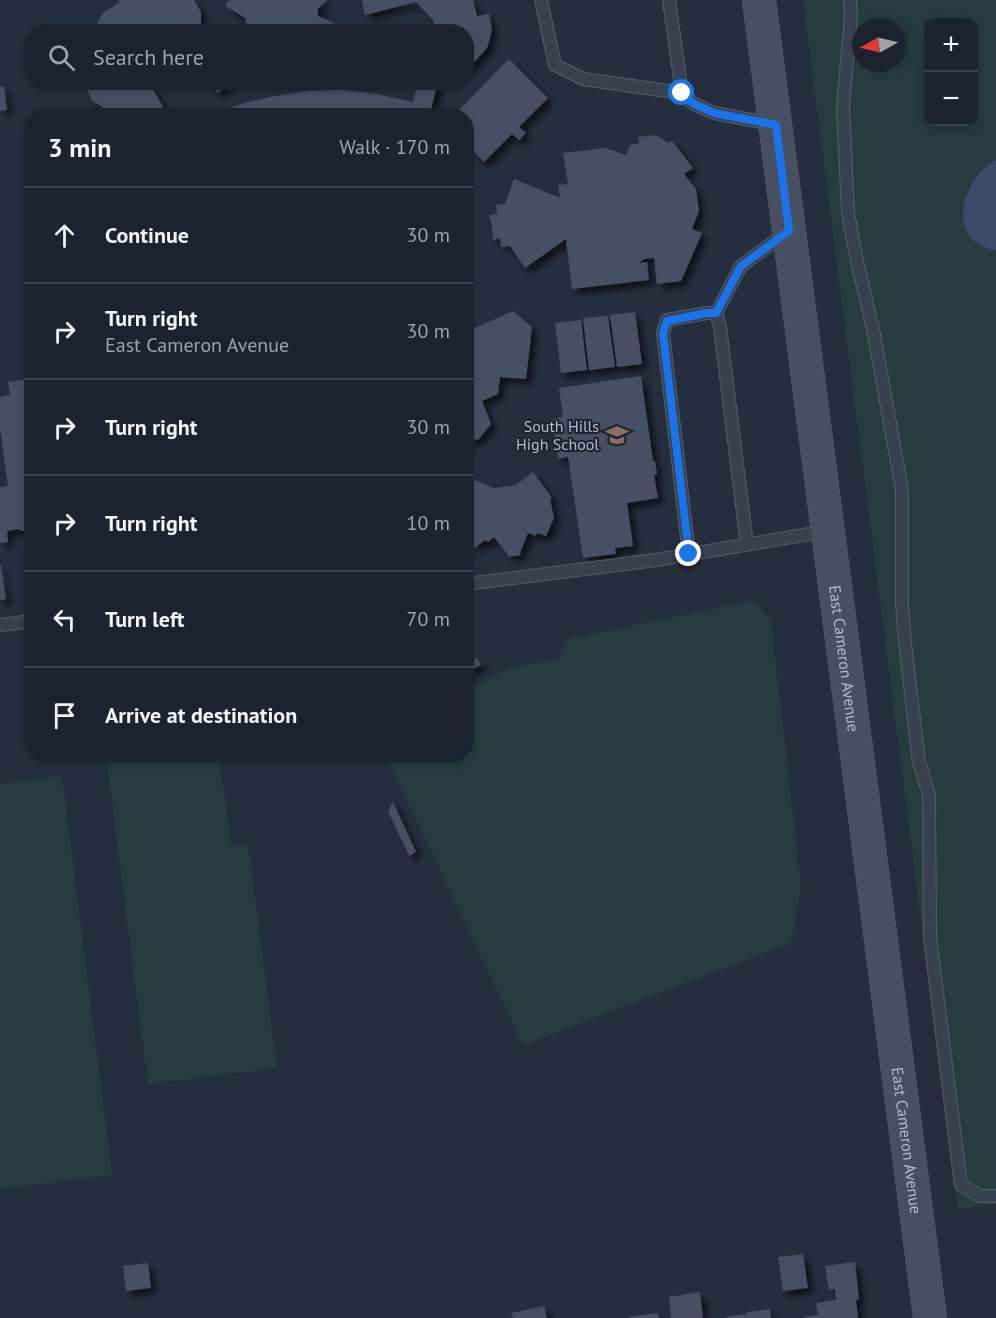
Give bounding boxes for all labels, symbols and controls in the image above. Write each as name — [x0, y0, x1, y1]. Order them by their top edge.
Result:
north arrow — [852, 18, 906, 72]
map controls — [924, 18, 978, 126]
button: + — [924, 18, 978, 72]
search box — [24, 24, 474, 90]
icon: search — [45, 41, 78, 74]
text: Search here — [93, 43, 204, 71]
button: − — [924, 72, 978, 126]
route start — [668, 79, 694, 105]
text: 3 min — [48, 131, 111, 164]
text: Walk · 170 m — [339, 134, 450, 160]
icon: ahead — [48, 219, 81, 252]
text: Continue — [105, 221, 189, 249]
text: 30 m — [407, 222, 450, 248]
text: Turn right — [105, 304, 197, 332]
icon: right — [48, 315, 81, 348]
text: 30 m — [407, 318, 450, 344]
text: East Cameron Avenue — [105, 332, 289, 358]
icon: right — [48, 411, 81, 444]
text: Turn right — [105, 413, 197, 441]
text: 30 m — [407, 414, 450, 440]
place label: South Hills High School — [516, 416, 599, 454]
school or university icon: South Hills High School — [604, 422, 630, 448]
icon: right — [48, 507, 81, 540]
text: Turn right — [105, 509, 197, 537]
text: 10 m — [407, 510, 450, 536]
route end — [675, 540, 701, 566]
street label: East Cameron Avenue — [825, 584, 864, 733]
icon: left — [48, 603, 81, 636]
text: Turn left — [105, 605, 185, 633]
text: 70 m — [407, 606, 450, 632]
icon: arrive — [48, 699, 81, 732]
text: Arrive at destination — [105, 701, 297, 729]
street label: East Cameron Avenue — [888, 1066, 926, 1215]

